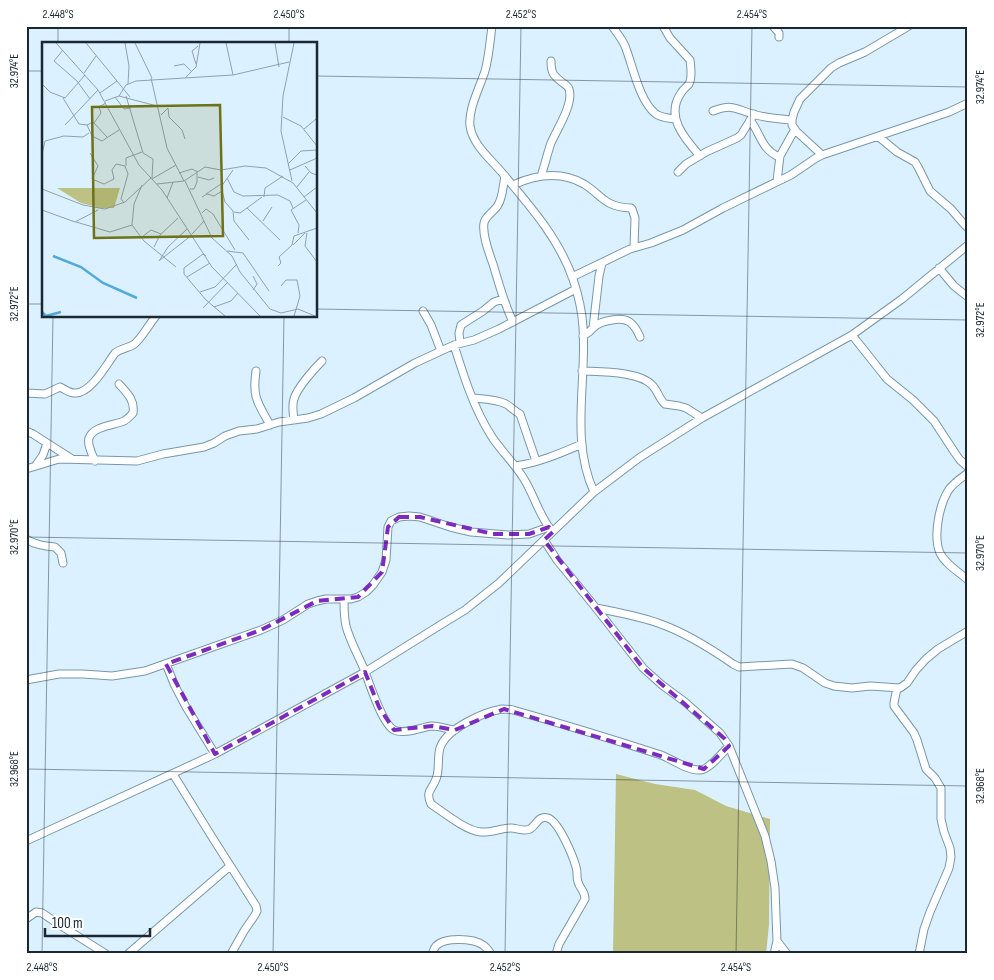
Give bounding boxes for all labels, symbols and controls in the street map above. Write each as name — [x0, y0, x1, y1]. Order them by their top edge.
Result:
text: 2.448°S — [42, 7, 74, 22]
text: 2.450°S — [273, 7, 305, 22]
text: 2.452°S — [506, 7, 536, 22]
text: 2.454°S — [737, 7, 767, 22]
inset map — [42, 42, 318, 318]
text: 32.974°E — [7, 54, 22, 88]
text: 32.974°E — [973, 70, 988, 104]
text: 32.972°E — [7, 286, 22, 322]
text: 32.972°E — [973, 302, 988, 338]
text: 32.970°E — [7, 519, 22, 555]
text: 32.970°E — [973, 535, 988, 571]
text: 32.968°E — [7, 751, 22, 787]
text: 32.968°E — [973, 768, 988, 804]
scale bar — [45, 905, 150, 937]
text: 100 m — [52, 914, 83, 933]
text: 2.448°S — [26, 960, 58, 975]
text: 2.450°S — [257, 960, 289, 975]
text: 2.452°S — [490, 960, 520, 975]
text: 2.454°S — [721, 960, 751, 975]

